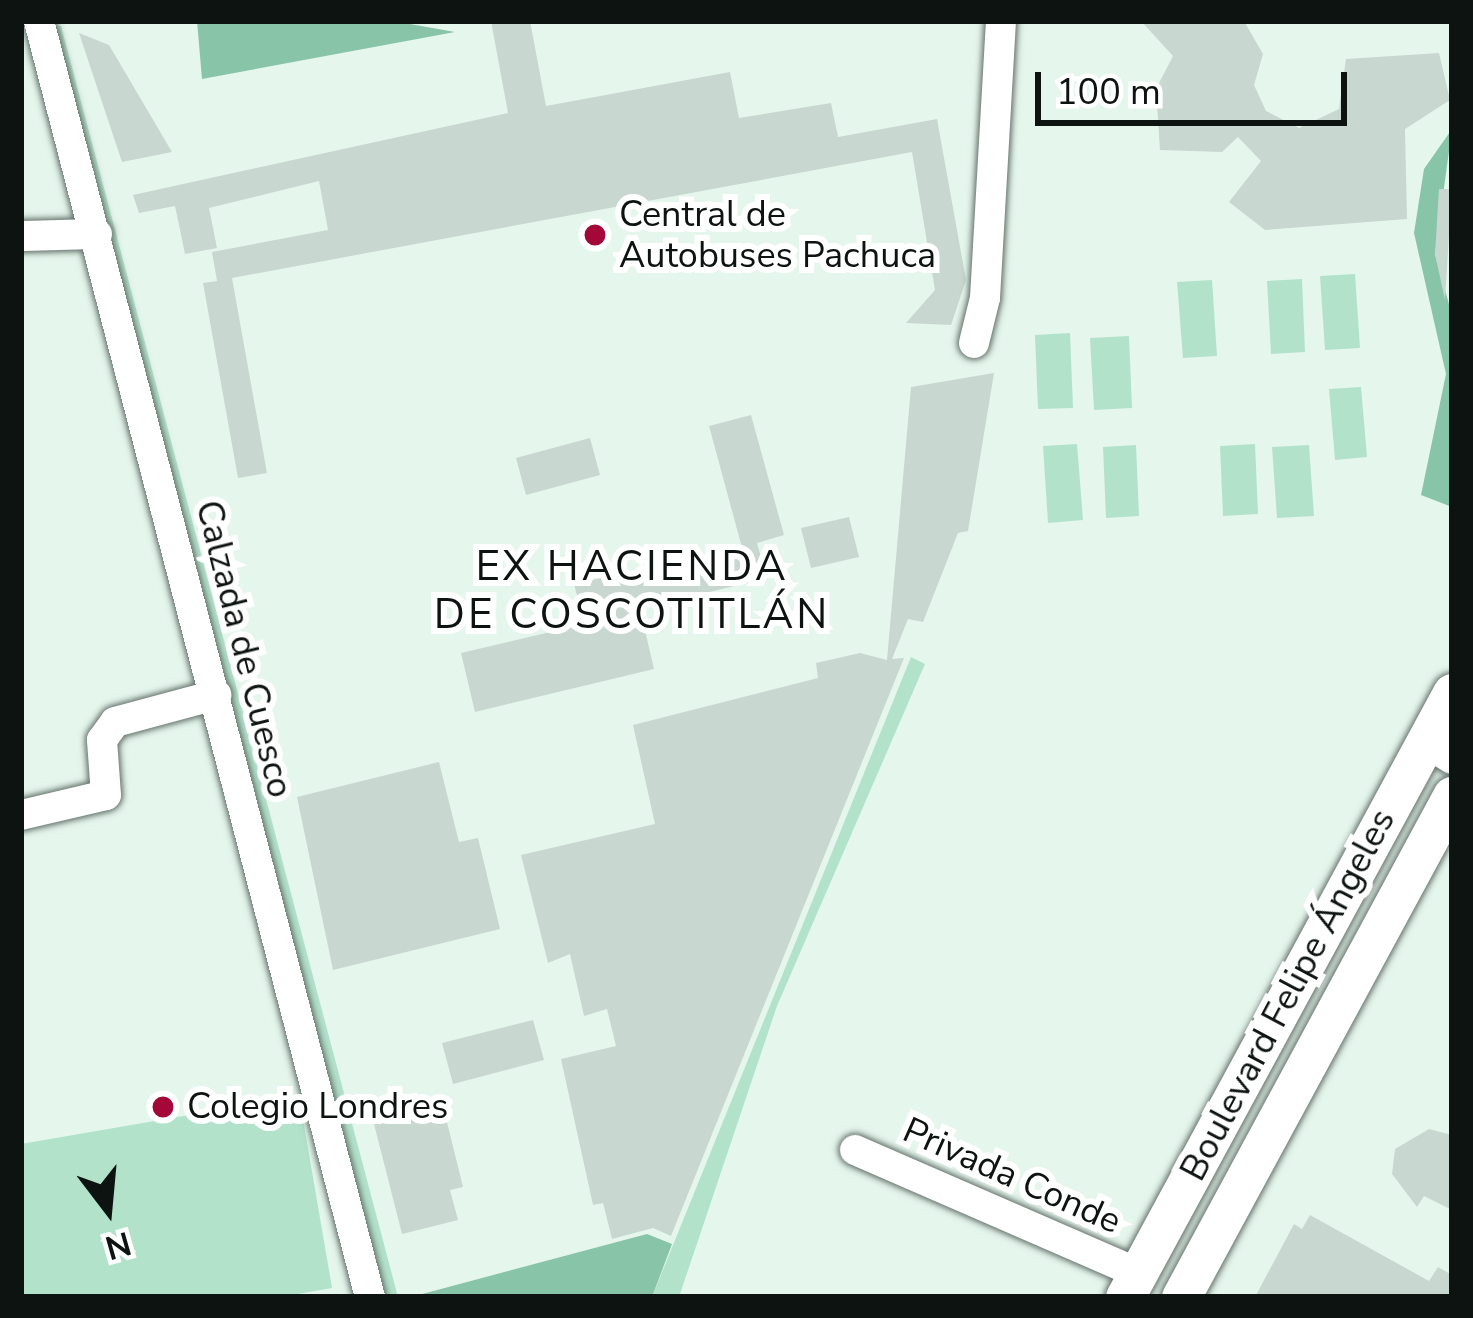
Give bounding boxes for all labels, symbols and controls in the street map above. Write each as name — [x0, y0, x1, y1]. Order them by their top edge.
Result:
scale bar — [1041, 48, 1353, 122]
text: 100 m — [1056, 68, 1161, 117]
place label: Central de Autobuses Pachuca — [619, 192, 936, 277]
marker: Central de Autobuses Pachuca — [582, 222, 608, 248]
street label: Calzada de Cuesco — [186, 496, 302, 802]
district label: EX HACIENDA DE COSCOTITLÁN — [434, 542, 830, 640]
street label: Boulevard Felipe Ángeles — [1172, 802, 1404, 1188]
place label: Colegio Londres — [187, 1085, 448, 1129]
marker: Colegio Londres — [150, 1094, 176, 1120]
street label: Privada Conde — [896, 1109, 1128, 1243]
north arrow — [48, 1150, 168, 1270]
text: N — [100, 1220, 136, 1270]

